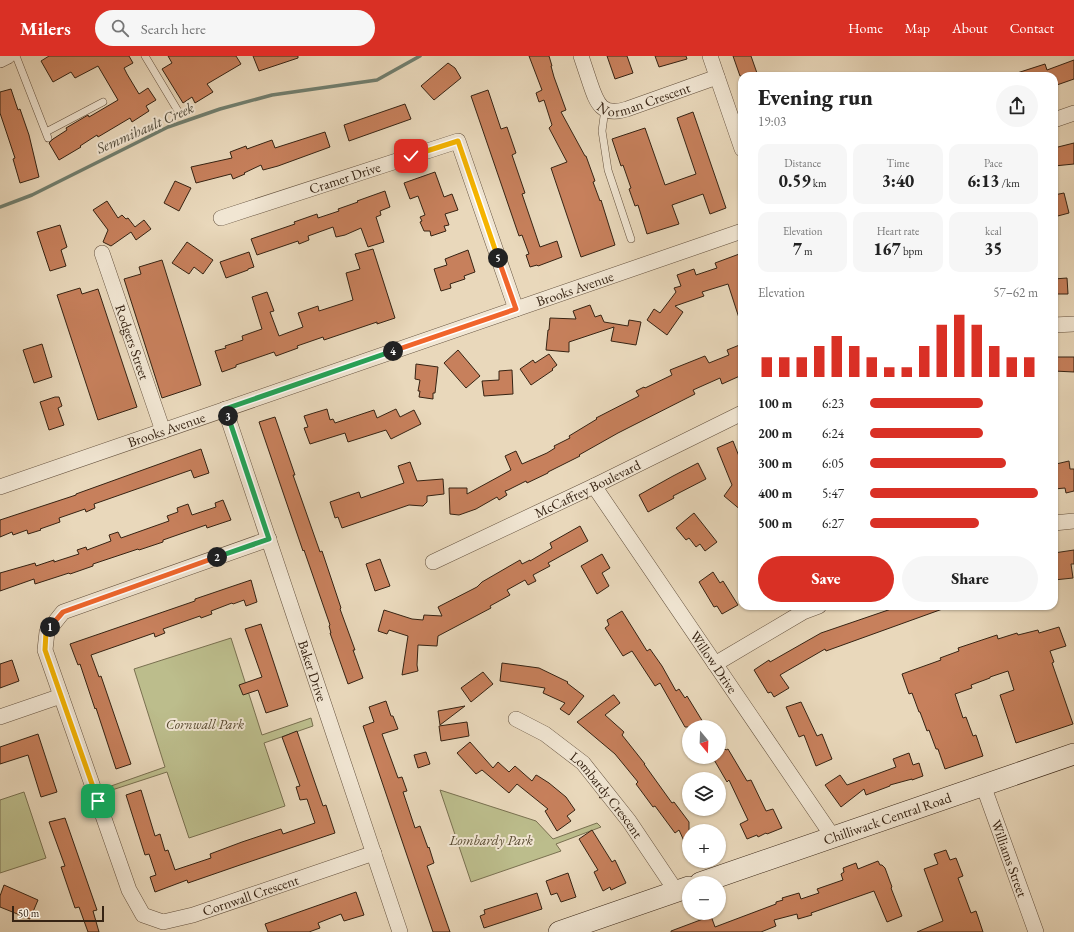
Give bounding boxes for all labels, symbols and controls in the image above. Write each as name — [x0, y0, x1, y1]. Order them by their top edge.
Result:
search box — [95, 10, 375, 46]
text: Milers — [20, 16, 71, 41]
icon: search — [109, 17, 131, 39]
text: Search here — [141, 19, 206, 38]
text: Home — [848, 19, 883, 37]
text: Map — [905, 19, 930, 37]
text: About — [952, 19, 988, 37]
text: Contact — [1010, 19, 1054, 37]
street label: Norman Crescent — [593, 78, 693, 121]
text: Evening run — [758, 83, 873, 112]
button: share — [996, 85, 1038, 127]
water label: Semmihault Creek — [92, 97, 197, 158]
text: 19:03 — [758, 113, 786, 130]
pin — [394, 139, 428, 173]
icon: check — [400, 145, 422, 167]
text: Distance — [784, 156, 821, 170]
text: Time — [887, 156, 909, 170]
text: Pace — [984, 156, 1003, 170]
street label: Cramer Drive — [307, 158, 383, 198]
text: 0.59 — [779, 170, 811, 192]
text: 3:40 — [882, 170, 914, 192]
text: 6:13 — [967, 170, 999, 192]
text: km — [811, 176, 827, 190]
text: /km — [999, 176, 1020, 190]
text: Elevation — [783, 224, 822, 238]
text: Heart rate — [877, 224, 919, 238]
text: kcal — [985, 224, 1002, 238]
text: 7 — [793, 238, 802, 260]
text: 167 — [873, 238, 901, 260]
text: 35 — [984, 238, 1003, 260]
text: m — [802, 244, 813, 258]
text: bpm — [901, 244, 923, 258]
pin: 5 — [488, 248, 508, 268]
text: 5 — [495, 251, 501, 265]
street label: Brooks Avenue — [534, 267, 616, 310]
text: Elevation — [758, 284, 805, 301]
text: 57–62 m — [993, 284, 1038, 301]
street label: Rodgers Street — [111, 302, 154, 382]
pin: 4 — [383, 341, 403, 361]
text: 4 — [390, 344, 396, 358]
text: 100 m — [758, 395, 792, 412]
text: 6:23 — [822, 395, 844, 412]
pin: 3 — [218, 406, 238, 426]
street label: Brooks Avenue — [125, 408, 208, 451]
text: 3 — [225, 409, 231, 423]
text: 200 m — [758, 425, 792, 442]
text: 6:24 — [822, 425, 844, 442]
street label: McCaffrey Boulevard — [532, 455, 644, 522]
text: 300 m — [758, 455, 792, 472]
text: 6:05 — [822, 455, 844, 472]
text: 400 m — [758, 485, 792, 502]
text: 5:47 — [822, 485, 844, 502]
text: 500 m — [758, 515, 792, 532]
text: 6:27 — [822, 515, 844, 532]
pin: 2 — [207, 547, 227, 567]
text: 2 — [214, 550, 220, 564]
button: Save — [758, 556, 894, 602]
button: Share — [902, 556, 1038, 602]
pin: 1 — [40, 617, 60, 637]
text: 1 — [47, 620, 53, 634]
street label: Willow Drive — [686, 627, 742, 697]
street label: Baker Drive — [294, 638, 331, 704]
park label: Cornwall Park — [166, 715, 245, 733]
north arrow — [682, 720, 726, 764]
map controls — [682, 720, 726, 920]
street label: Lombardy Crescent — [567, 747, 647, 842]
button: layers — [682, 772, 726, 816]
pin — [81, 784, 115, 818]
street label: Chilliwack Central Road — [821, 788, 954, 849]
icon: arrive — [87, 790, 109, 812]
street label: Williams Street — [987, 817, 1032, 900]
button: + — [682, 824, 726, 868]
park label: Lombardy Park — [448, 831, 533, 849]
street label: Cornwall Crescent — [200, 870, 302, 920]
button: − — [682, 876, 726, 920]
scale bar — [12, 904, 104, 923]
text: 50 m — [18, 906, 39, 920]

